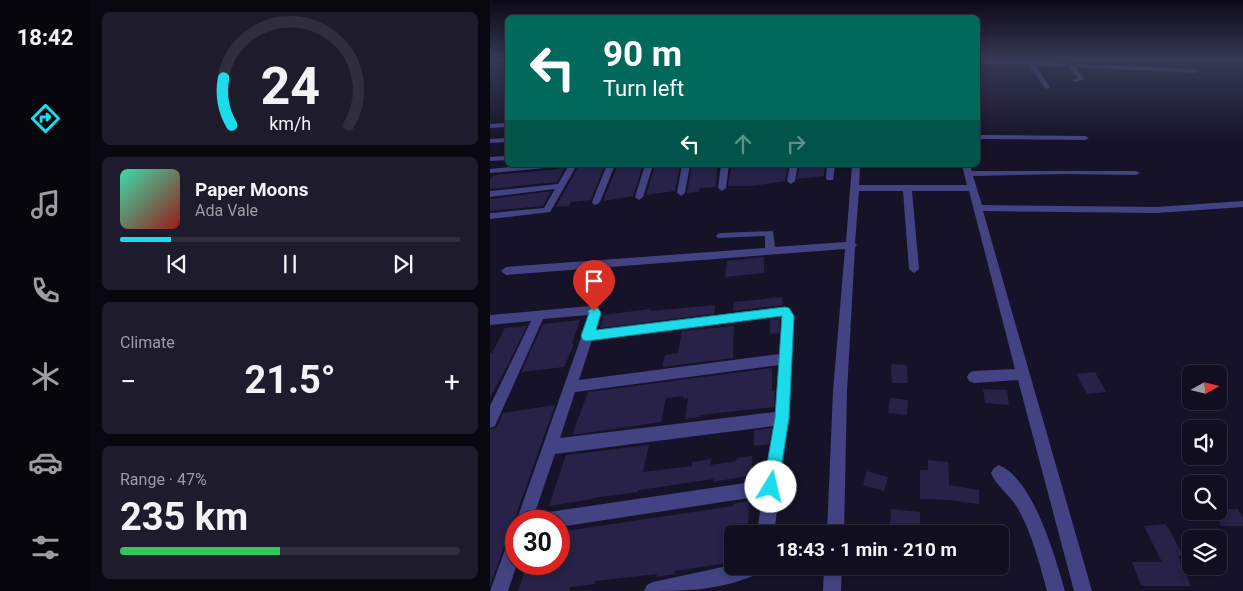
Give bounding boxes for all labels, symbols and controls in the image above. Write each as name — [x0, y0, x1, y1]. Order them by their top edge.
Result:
text: 18:42 — [17, 25, 73, 50]
text: 90 m — [603, 34, 682, 75]
icon: left — [520, 35, 585, 100]
text: 24 — [260, 56, 320, 117]
text: Turn left — [603, 76, 684, 101]
icon: directions — [28, 101, 63, 136]
text: km/h — [269, 113, 311, 134]
icon: left — [676, 130, 704, 158]
icon: ahead — [729, 130, 757, 158]
icon: right — [782, 130, 810, 158]
text: Paper Moons — [195, 178, 308, 201]
icon: music — [28, 187, 63, 222]
text: Ada Vale — [195, 201, 258, 220]
icon: previous — [163, 250, 191, 278]
icon: pause — [276, 250, 304, 278]
icon: next — [389, 250, 417, 278]
pin — [573, 260, 615, 311]
icon: arrive — [580, 267, 608, 295]
icon: phone — [28, 273, 63, 308]
text: Climate — [120, 333, 175, 352]
text: 21.5° — [244, 358, 336, 402]
icon: climate — [28, 359, 63, 394]
text: − — [120, 365, 136, 398]
text: + — [444, 365, 460, 398]
north arrow — [1182, 365, 1228, 410]
map controls — [1182, 365, 1227, 575]
button: sound — [1182, 420, 1227, 465]
icon: car — [28, 445, 63, 480]
position arrow — [744, 460, 796, 512]
text: Range · 47% — [120, 470, 207, 489]
button: search — [1182, 475, 1227, 520]
text: 235 km — [120, 495, 248, 539]
speed limit sign: 30 — [505, 510, 570, 575]
icon: filters — [28, 530, 63, 565]
button: layers — [1182, 530, 1227, 575]
text: 18:43 · 1 min · 210 m — [776, 538, 957, 561]

